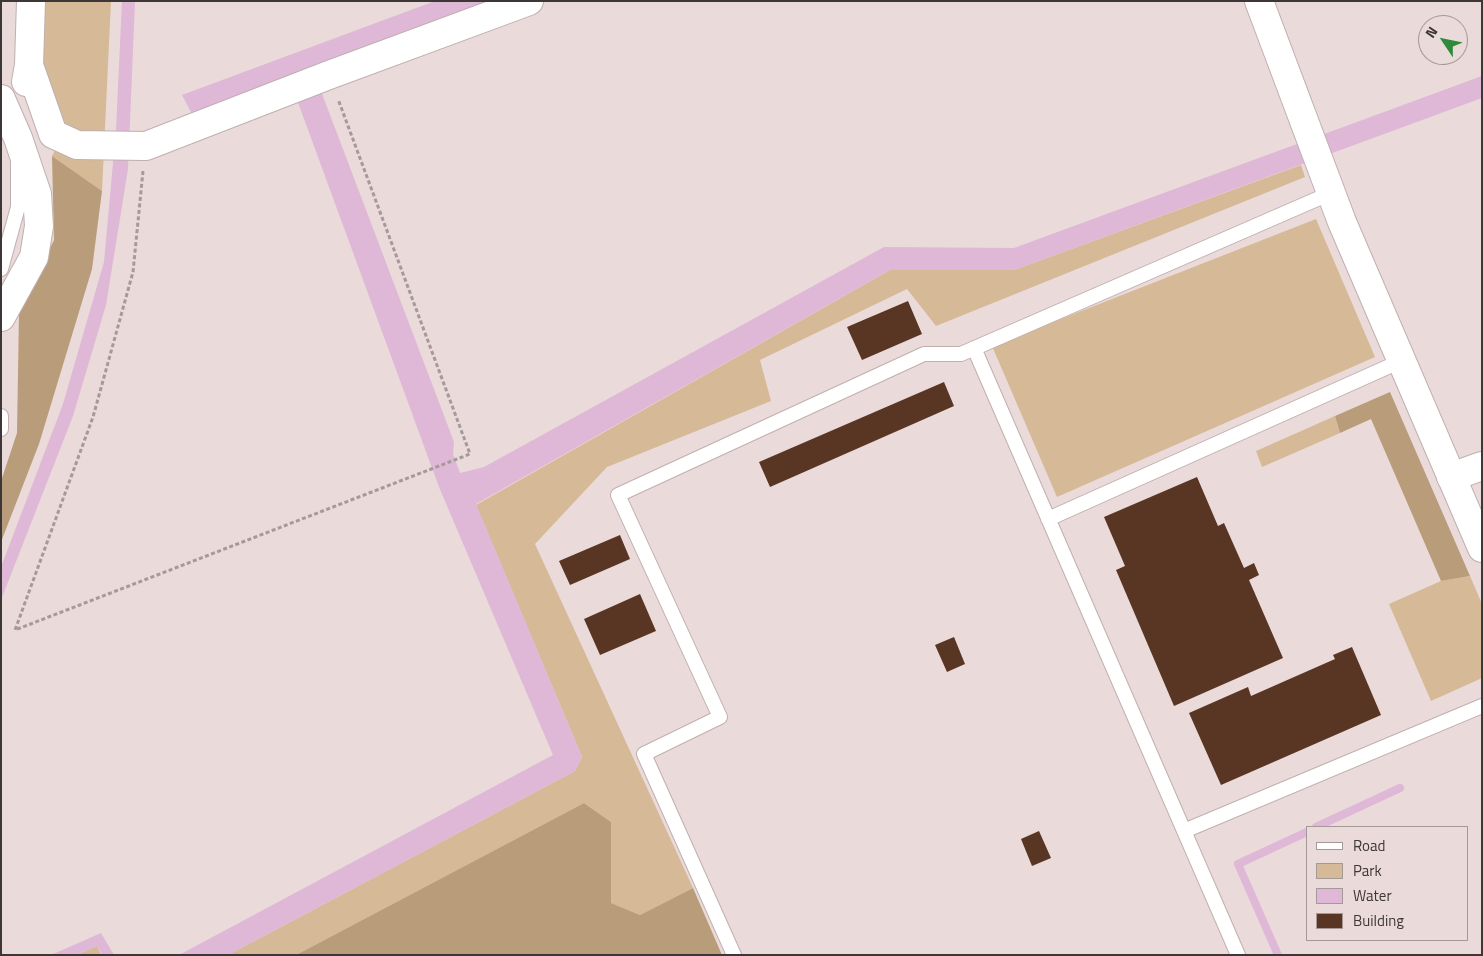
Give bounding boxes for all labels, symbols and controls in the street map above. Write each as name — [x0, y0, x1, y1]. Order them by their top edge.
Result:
north arrow — [1418, 15, 1468, 65]
text: N — [1420, 22, 1442, 42]
legend — [1306, 826, 1468, 941]
text: Road — [1353, 834, 1385, 857]
text: Park — [1353, 859, 1382, 882]
text: Water — [1353, 884, 1392, 907]
text: Building — [1353, 909, 1404, 932]

